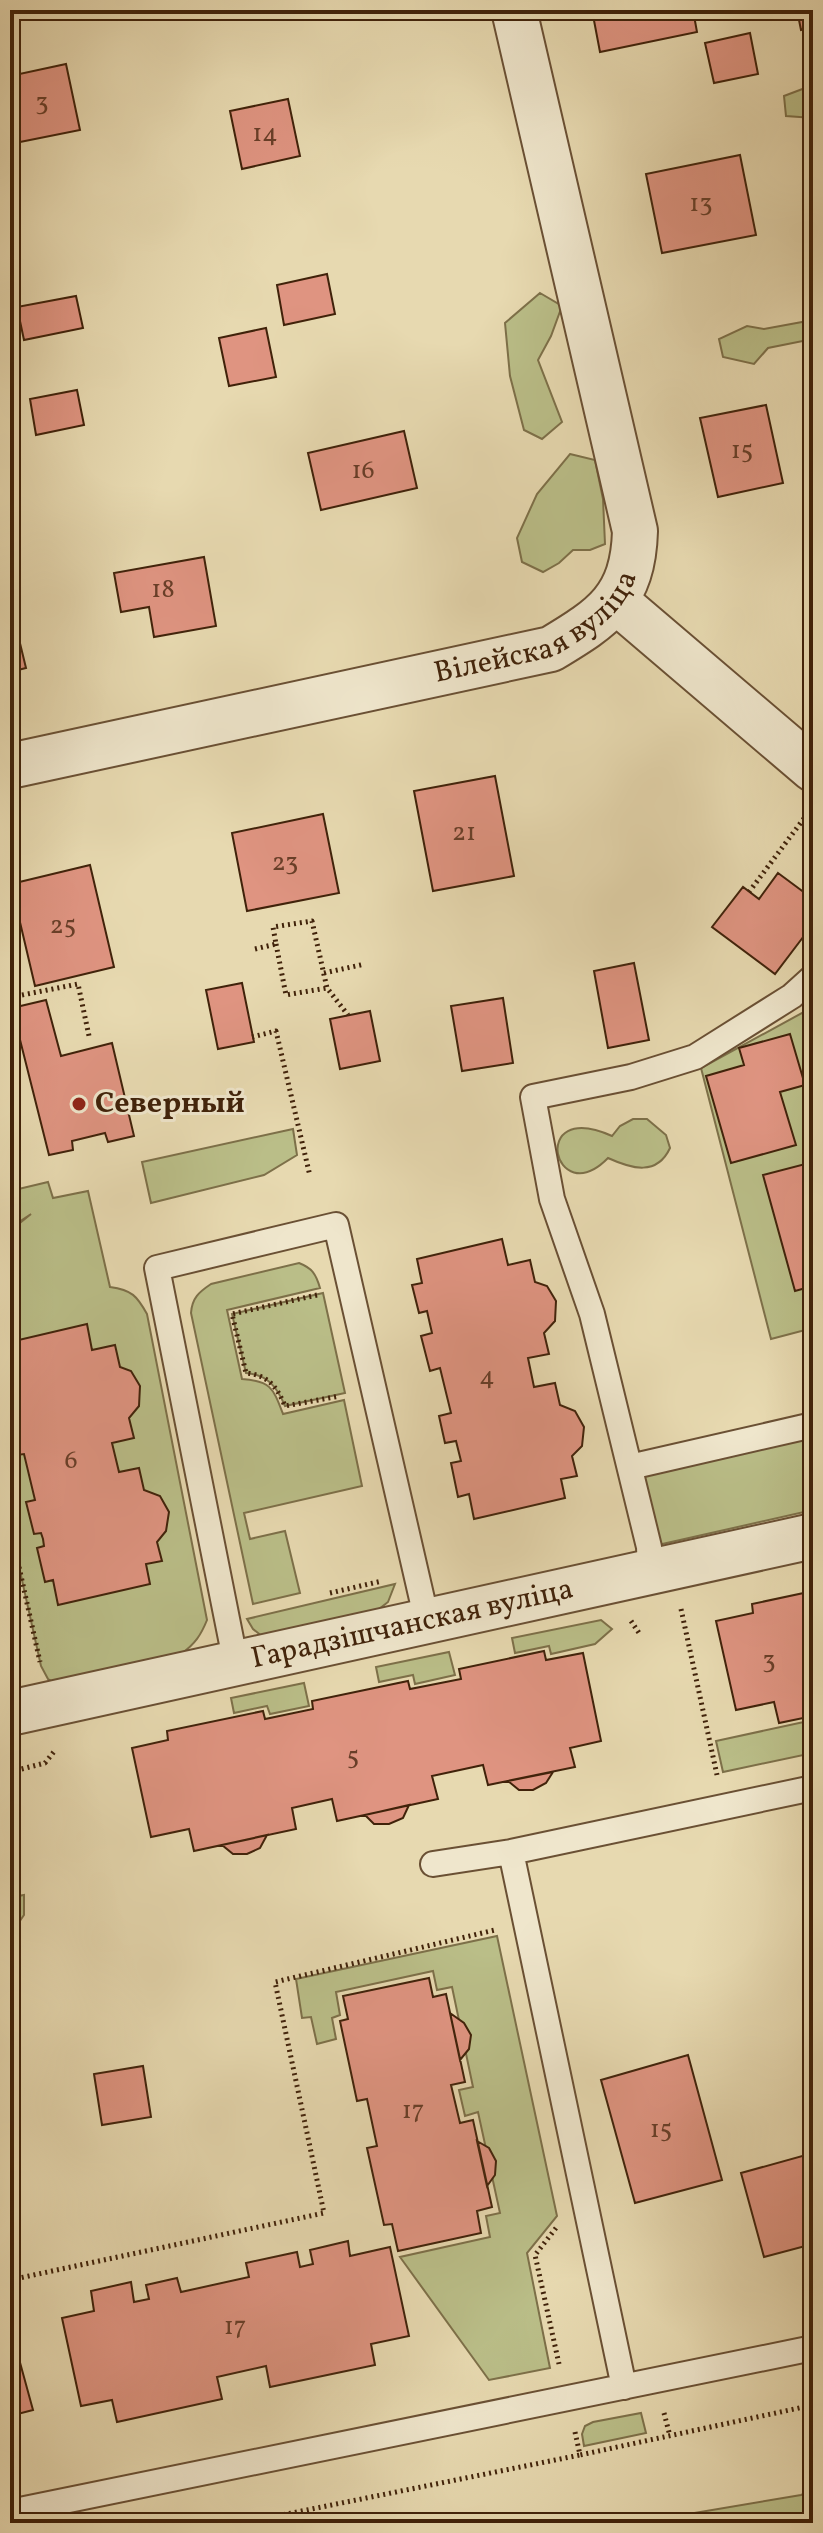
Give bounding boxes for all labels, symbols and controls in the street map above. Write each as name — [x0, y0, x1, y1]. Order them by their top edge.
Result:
house number: 3 — [35, 85, 49, 121]
house number: 14 — [252, 116, 278, 152]
house number: 13 — [689, 186, 713, 222]
house number: 15 — [731, 433, 753, 469]
house number: 16 — [351, 453, 375, 489]
street label: Вілейская вуліца — [430, 565, 649, 695]
house number: 18 — [151, 572, 175, 608]
house number: 21 — [452, 815, 476, 851]
house number: 23 — [272, 845, 298, 881]
house number: 25 — [50, 908, 76, 944]
place label: Северный — [95, 1083, 245, 1125]
marker: Северный — [70, 1095, 88, 1113]
house number: 4 — [479, 1359, 495, 1395]
house number: 6 — [64, 1443, 78, 1479]
street label: Гарадзішчанская вуліца — [247, 1568, 577, 1680]
house number: 3 — [762, 1643, 776, 1679]
house number: 5 — [347, 1739, 359, 1775]
house number: 17 — [402, 2093, 424, 2129]
house number: 15 — [650, 2112, 672, 2148]
house number: 17 — [224, 2309, 246, 2345]

